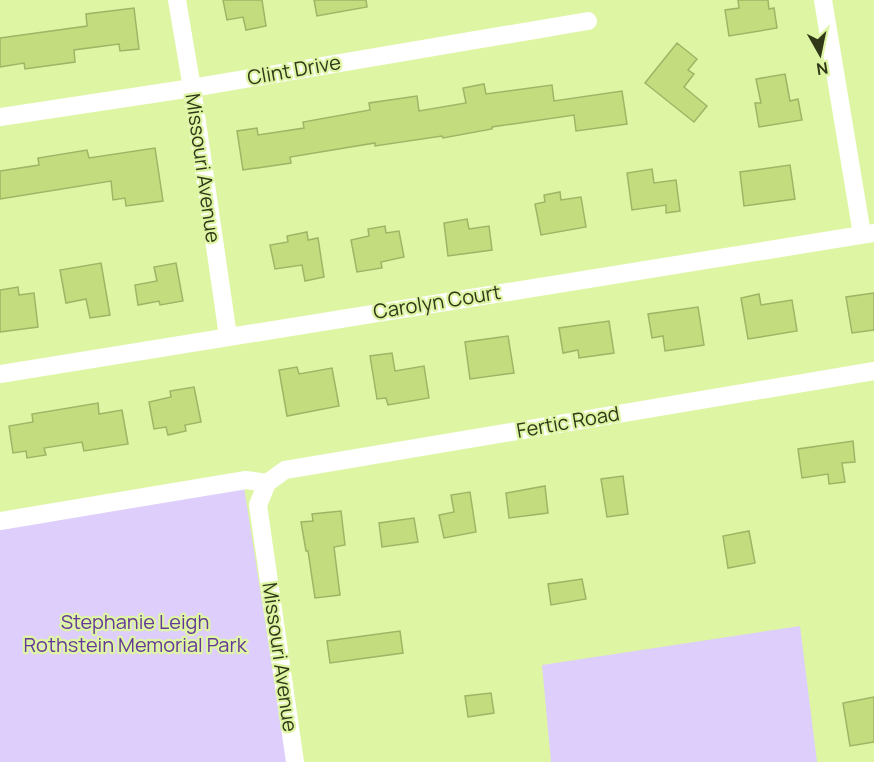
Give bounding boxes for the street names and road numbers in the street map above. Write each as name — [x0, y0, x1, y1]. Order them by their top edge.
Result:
street label: Clint Drive — [245, 48, 343, 91]
street label: Missouri Avenue — [180, 92, 227, 244]
street label: Carolyn Court — [371, 278, 503, 325]
street label: Fertic Road — [514, 399, 621, 444]
street label: Missouri Avenue — [257, 581, 304, 733]

